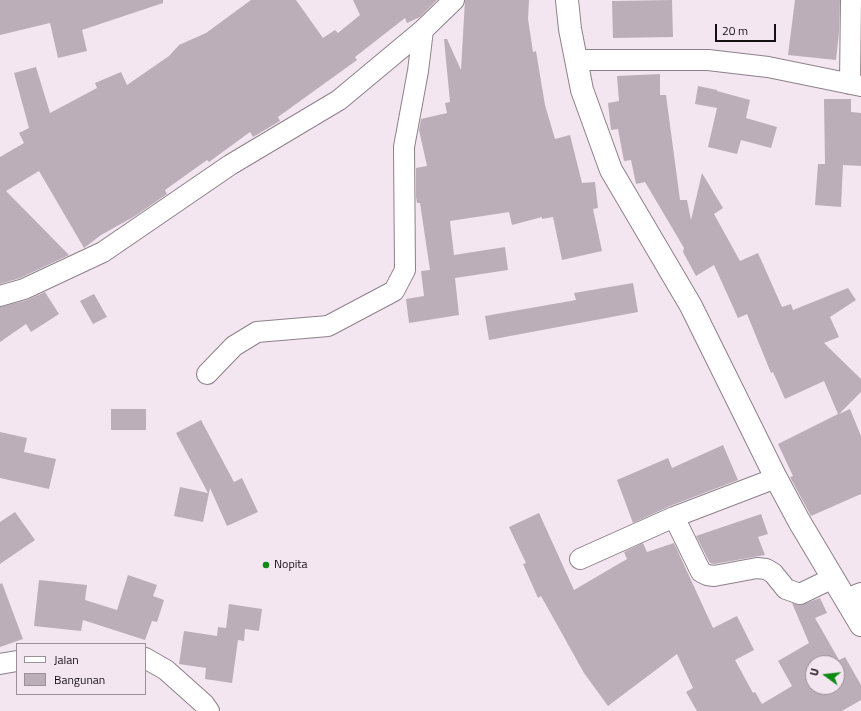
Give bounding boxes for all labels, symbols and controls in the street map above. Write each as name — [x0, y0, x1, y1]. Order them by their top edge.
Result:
scale bar — [717, 16, 778, 42]
text: 20 m — [722, 21, 748, 40]
place label: Nopita — [274, 558, 308, 572]
marker: Nopita — [261, 560, 271, 570]
legend — [16, 643, 146, 695]
text: Jalan — [54, 650, 79, 669]
north arrow — [805, 655, 845, 695]
text: U — [806, 667, 823, 678]
text: Bangunan — [54, 670, 105, 689]

